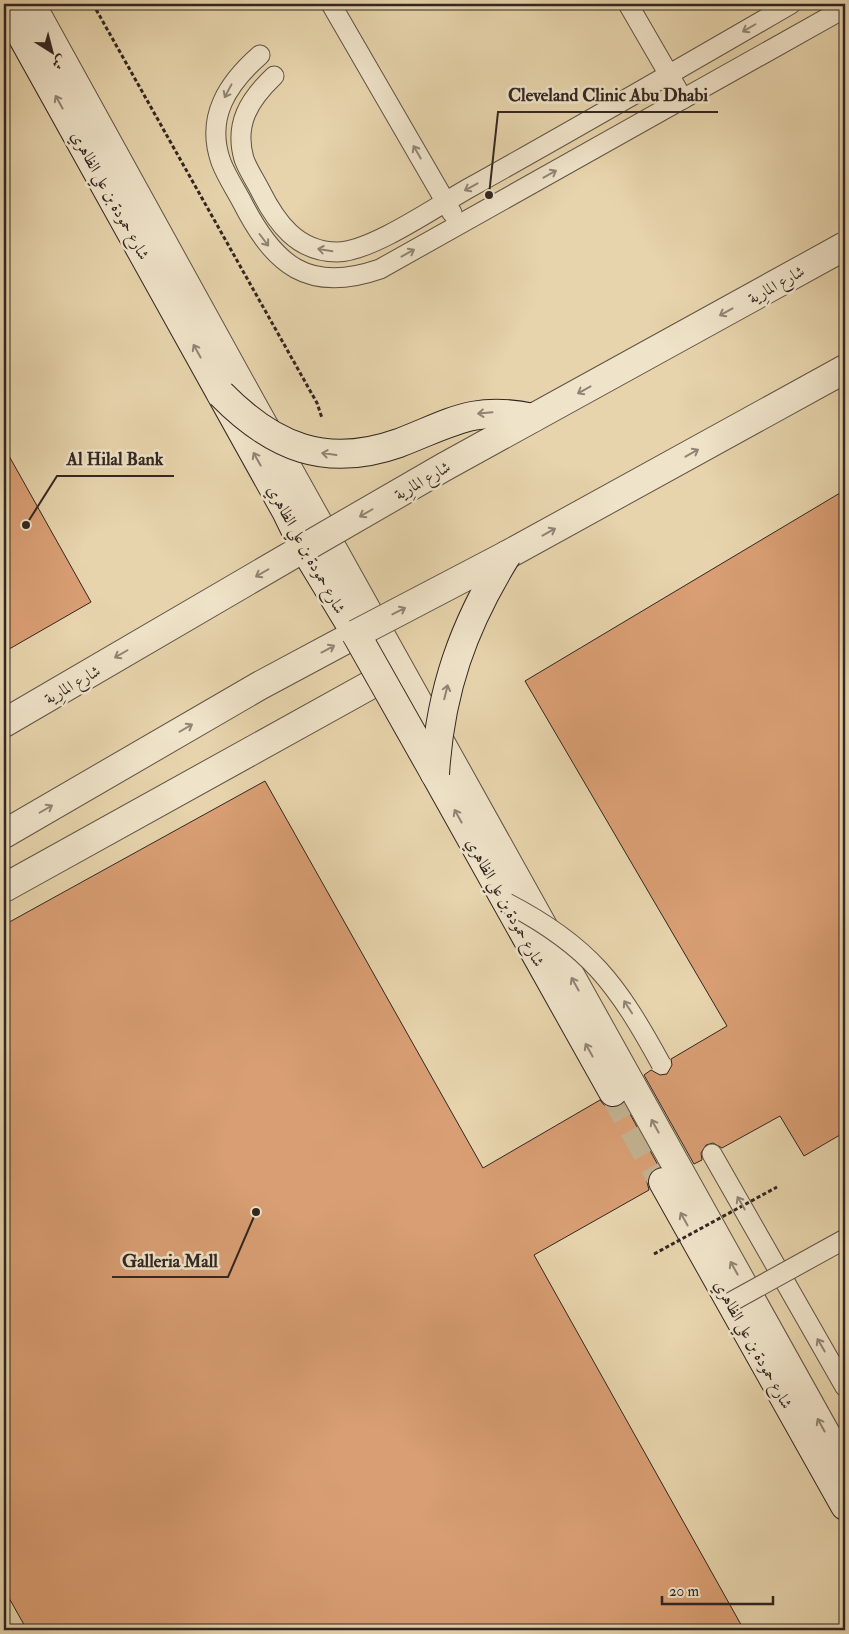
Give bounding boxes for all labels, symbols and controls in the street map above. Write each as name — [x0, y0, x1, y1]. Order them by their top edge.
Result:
one-way arrow — [742, 24, 756, 34]
north arrow — [28, 28, 78, 78]
text: ش — [49, 51, 70, 73]
callout: Cleveland Clinic Abu Dhabi — [498, 79, 718, 112]
one-way arrow — [223, 83, 232, 98]
text: Cleveland Clinic Abu Dhabi — [508, 84, 708, 107]
one-way arrow — [54, 95, 63, 110]
street label: شارع حمودة بن علي الظاهري — [62, 128, 154, 266]
one-way arrow — [412, 146, 422, 160]
one-way arrow — [542, 169, 557, 178]
one-way arrow — [464, 183, 479, 193]
one-way arrow — [259, 233, 269, 247]
one-way arrow — [317, 245, 333, 255]
one-way arrow — [400, 248, 415, 258]
street label: شارع المارِية — [745, 261, 810, 311]
one-way arrow — [719, 308, 734, 317]
one-way arrow — [192, 345, 202, 359]
one-way arrow — [577, 386, 591, 396]
one-way arrow — [477, 409, 493, 418]
callout: Al Hilal Bank — [57, 443, 174, 476]
text: Al Hilal Bank — [66, 448, 164, 471]
one-way arrow — [684, 448, 698, 458]
one-way arrow — [322, 449, 338, 459]
one-way arrow — [252, 451, 262, 466]
street label: شارع المارِية — [391, 457, 456, 507]
street label: شارع حمودة بن علي الظاهري — [258, 482, 350, 620]
one-way arrow — [359, 508, 373, 518]
one-way arrow — [542, 526, 556, 536]
one-way arrow — [255, 568, 269, 578]
one-way arrow — [391, 606, 406, 615]
one-way arrow — [321, 644, 336, 654]
one-way arrow — [115, 650, 129, 660]
street label: شارع المارِية — [41, 661, 106, 711]
one-way arrow — [442, 684, 451, 700]
one-way arrow — [179, 723, 194, 733]
one-way arrow — [38, 804, 52, 814]
one-way arrow — [453, 810, 463, 824]
street label: شارع حمودة بن علي الظاهري — [457, 835, 549, 973]
one-way arrow — [570, 977, 580, 992]
one-way arrow — [623, 1000, 633, 1014]
one-way arrow — [584, 1043, 594, 1057]
one-way arrow — [649, 1119, 659, 1134]
one-way arrow — [735, 1197, 745, 1211]
one-way arrow — [679, 1212, 689, 1227]
callout: Galleria Mall — [112, 1244, 228, 1277]
text: Galleria Mall — [122, 1250, 218, 1273]
one-way arrow — [728, 1261, 738, 1275]
street label: شارع حمودة بن علي الظاهري — [705, 1277, 797, 1415]
one-way arrow — [816, 1338, 826, 1352]
one-way arrow — [816, 1418, 826, 1433]
scale bar — [662, 1574, 773, 1606]
text: 20 m — [669, 1582, 699, 1601]

